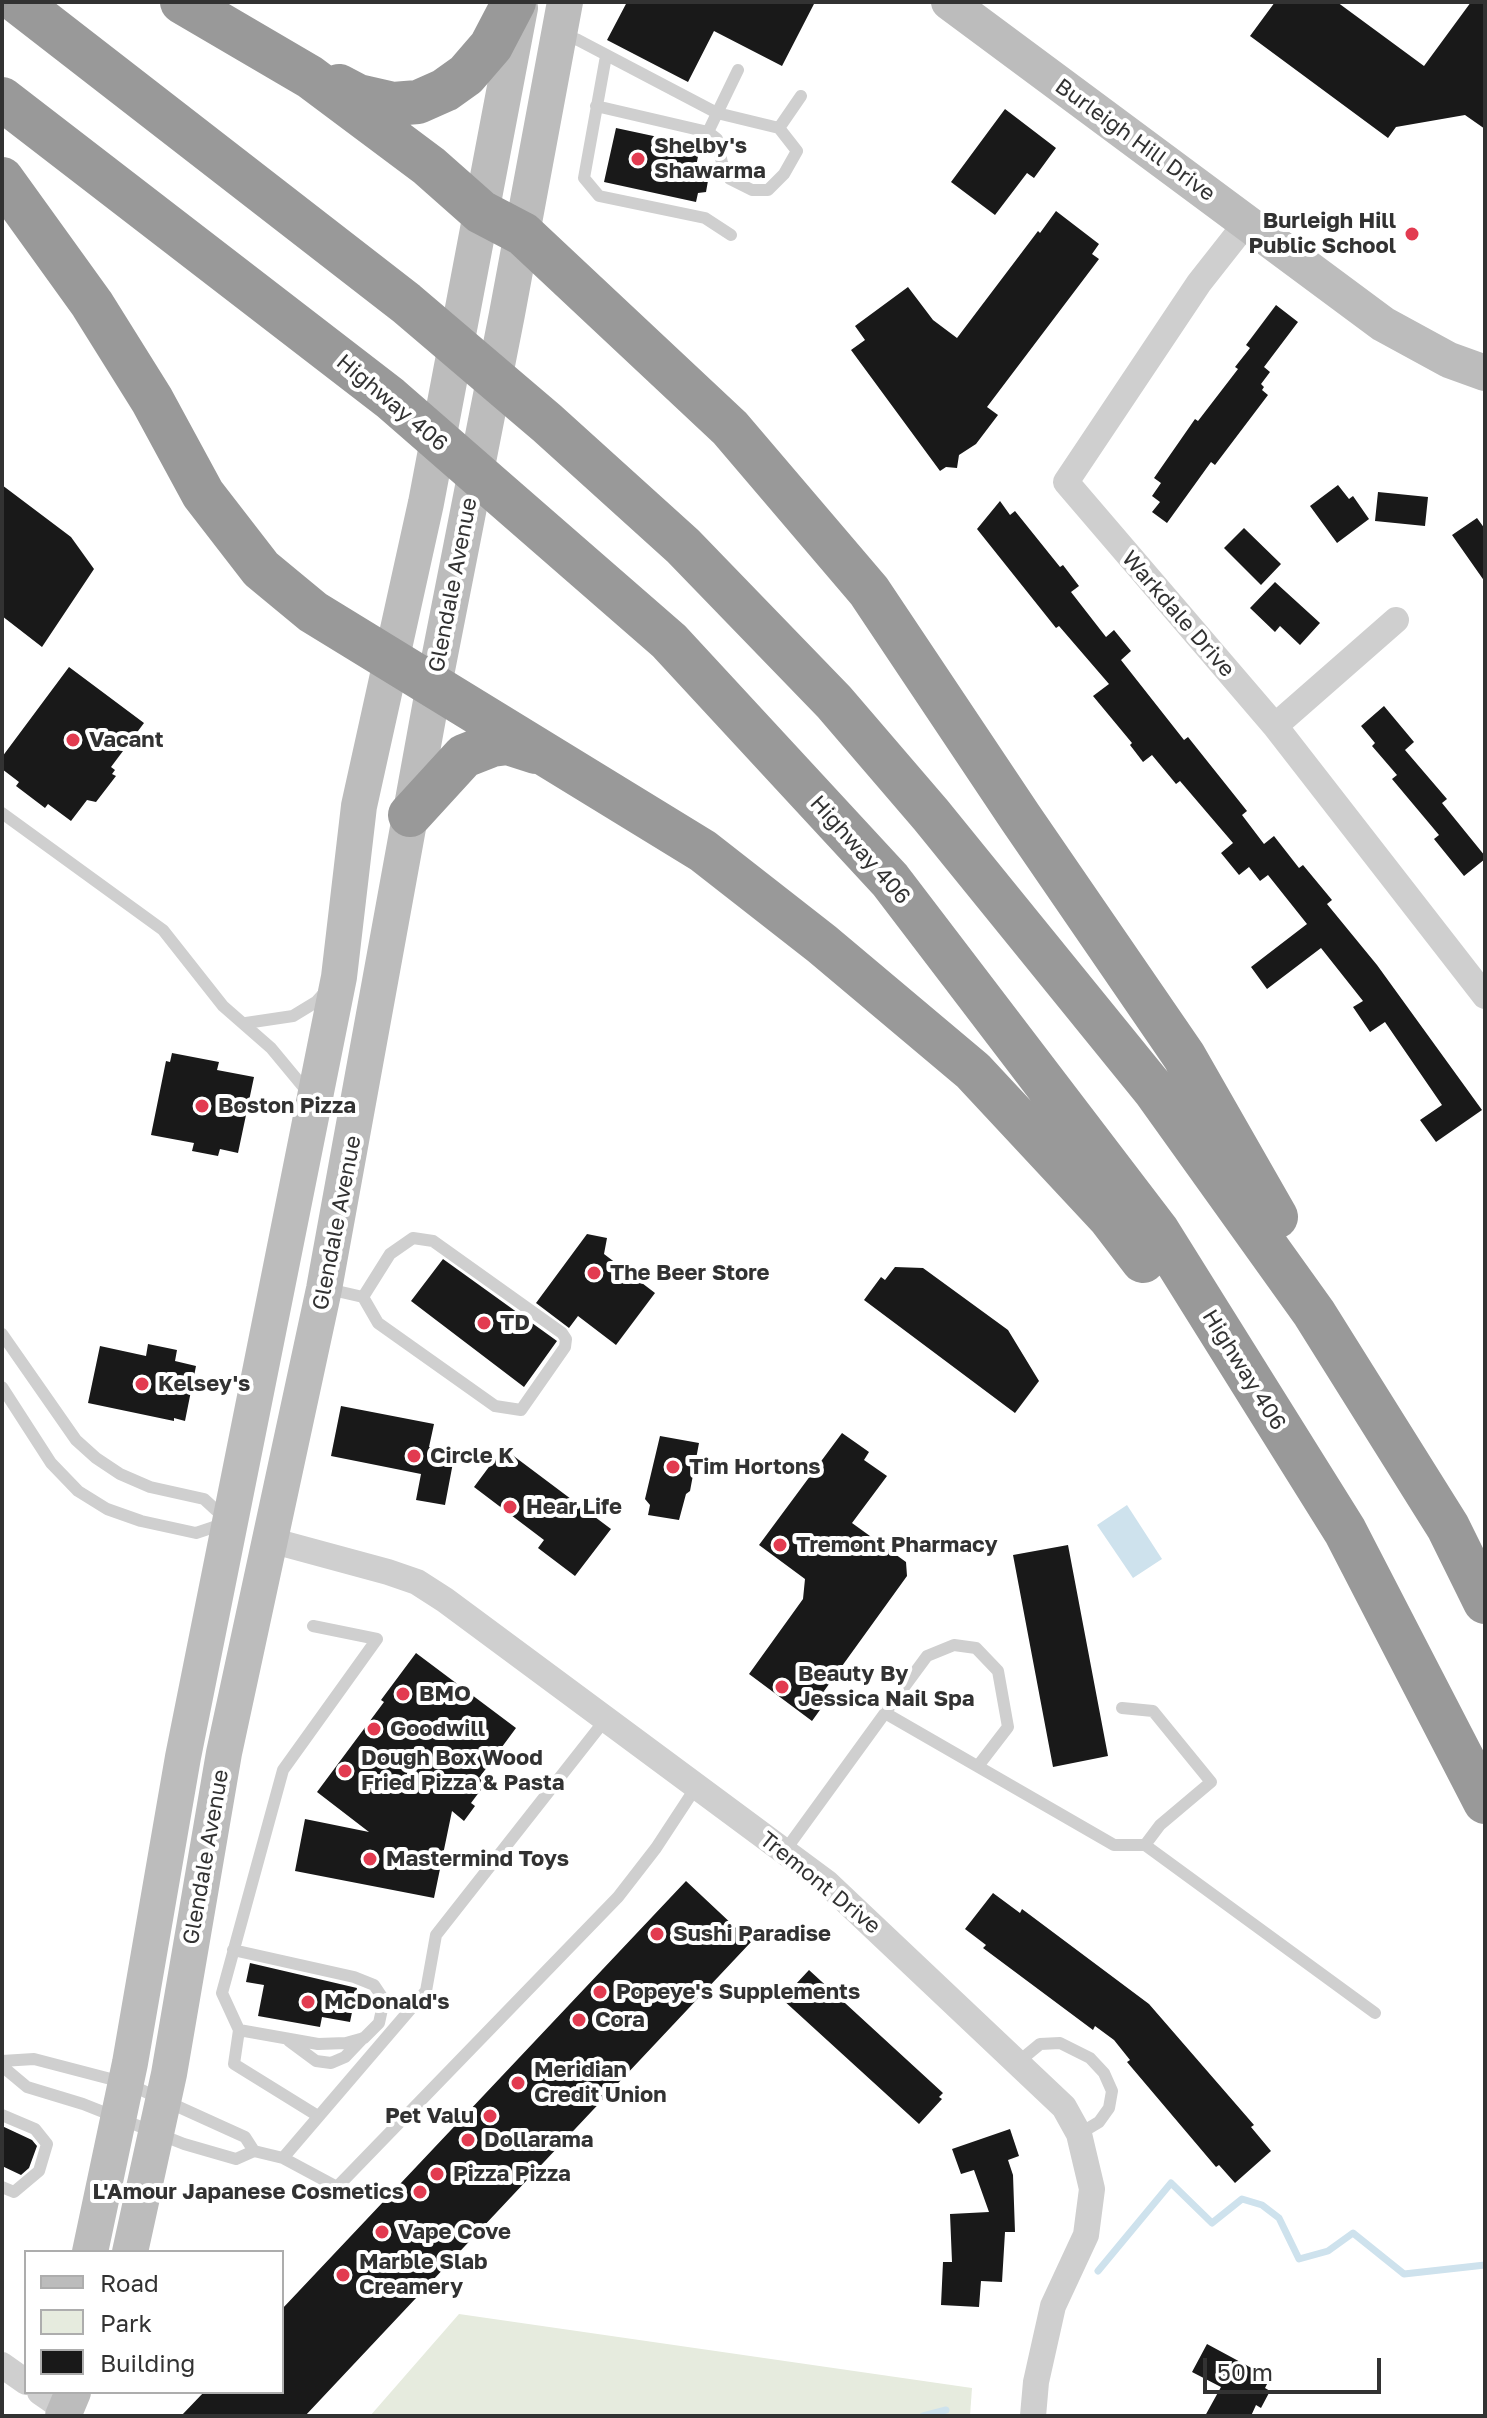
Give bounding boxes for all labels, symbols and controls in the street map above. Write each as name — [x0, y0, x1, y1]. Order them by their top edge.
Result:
street label: Burleigh Hill Drive — [1050, 73, 1220, 207]
place label: Shelby's Shawarma — [654, 133, 766, 184]
marker: Shelby's Shawarma — [629, 150, 647, 168]
place label: Burleigh Hill Public School — [1249, 208, 1396, 260]
marker: Burleigh Hill Public School — [1403, 225, 1421, 243]
street label: Highway 406 — [331, 349, 453, 457]
street label: Glendale Avenue — [423, 495, 483, 675]
street label: Warkdale Drive — [1116, 545, 1240, 683]
place label: Vacant — [89, 727, 163, 753]
marker: Vacant — [64, 731, 82, 749]
street label: Highway 406 — [804, 790, 916, 910]
place label: Boston Pizza — [218, 1093, 356, 1119]
marker: Boston Pizza — [193, 1097, 211, 1115]
street label: Glendale Avenue — [307, 1133, 367, 1313]
place label: The Beer Store — [610, 1260, 769, 1286]
marker: The Beer Store — [585, 1264, 603, 1282]
street label: Highway 406 — [1197, 1305, 1291, 1435]
place label: TD — [500, 1310, 530, 1336]
marker: TD — [475, 1314, 493, 1332]
place label: Kelsey's — [158, 1371, 250, 1397]
marker: Kelsey's — [133, 1375, 151, 1393]
place label: Circle K — [430, 1443, 514, 1469]
marker: Circle K — [405, 1447, 423, 1465]
place label: Tim Hortons — [689, 1454, 821, 1480]
marker: Tim Hortons — [664, 1458, 682, 1476]
place label: Hear Life — [526, 1494, 622, 1520]
marker: Hear Life — [501, 1498, 519, 1516]
place label: Tremont Pharmacy — [796, 1532, 998, 1558]
marker: Tremont Pharmacy — [771, 1536, 789, 1554]
place label: Beauty By Jessica Nail Spa — [798, 1661, 975, 1712]
marker: Beauty By Jessica Nail Spa — [773, 1678, 791, 1696]
place label: BMO — [419, 1681, 471, 1707]
marker: BMO — [394, 1685, 412, 1703]
place label: Goodwill — [390, 1716, 485, 1742]
marker: Goodwill — [365, 1720, 383, 1738]
place label: Dough Box Wood Fried Pizza & Pasta — [361, 1745, 564, 1796]
marker: Dough Box Wood Fried Pizza & Pasta — [336, 1762, 354, 1780]
street label: Glendale Avenue — [178, 1767, 234, 1947]
street label: Tremont Drive — [754, 1826, 886, 1940]
place label: Mastermind Toys — [386, 1846, 569, 1872]
marker: Mastermind Toys — [361, 1850, 379, 1868]
place label: Sushi Paradise — [673, 1921, 831, 1947]
marker: Sushi Paradise — [648, 1925, 666, 1943]
place label: Popeye's Supplements — [616, 1979, 860, 2005]
marker: Popeye's Supplements — [591, 1983, 609, 2001]
place label: McDonald's — [324, 1989, 450, 2015]
marker: McDonald's — [299, 1993, 317, 2011]
place label: Cora — [595, 2007, 645, 2033]
marker: Cora — [570, 2011, 588, 2029]
place label: Meridian Credit Union — [534, 2057, 667, 2108]
marker: Meridian Credit Union — [509, 2074, 527, 2092]
place label: Pet Valu — [385, 2103, 474, 2129]
marker: Pet Valu — [481, 2107, 499, 2125]
place label: Dollarama — [484, 2127, 593, 2153]
marker: Dollarama — [459, 2131, 477, 2149]
place label: Pizza Pizza — [453, 2161, 571, 2187]
marker: Pizza Pizza — [428, 2165, 446, 2183]
place label: L'Amour Japanese Cosmetics — [93, 2179, 404, 2205]
marker: L'Amour Japanese Cosmetics — [411, 2183, 429, 2201]
place label: Vape Cove — [398, 2219, 511, 2245]
marker: Vape Cove — [373, 2223, 391, 2241]
place label: Marble Slab Creamery — [359, 2249, 488, 2300]
legend — [24, 2250, 284, 2394]
marker: Marble Slab Creamery — [334, 2266, 352, 2284]
text: Road — [100, 2268, 159, 2297]
text: Park — [100, 2308, 152, 2337]
scale bar — [1207, 2342, 1385, 2392]
text: Building — [100, 2348, 195, 2377]
text: 50 m — [1217, 2357, 1273, 2386]

